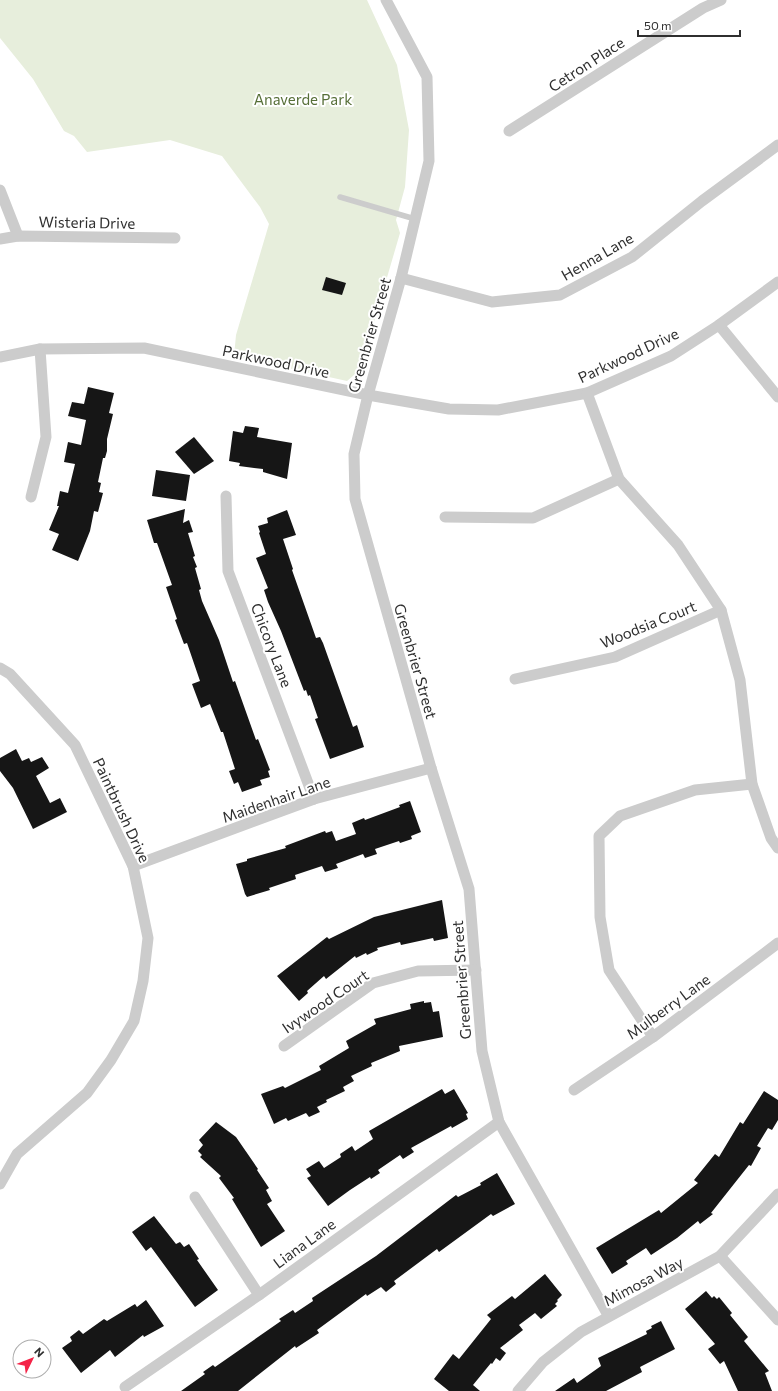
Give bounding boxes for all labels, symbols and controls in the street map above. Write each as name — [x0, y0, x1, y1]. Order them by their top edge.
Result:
scale bar — [638, 12, 740, 38]
text: 50 m — [644, 18, 672, 32]
street label: Cetron Place — [545, 33, 627, 95]
park label: Anaverde Park — [254, 90, 352, 108]
street label: Wisteria Drive — [38, 212, 136, 232]
street label: Henna Lane — [558, 228, 636, 284]
street label: Greenbrier Street — [344, 275, 394, 395]
street label: Parkwood Drive — [575, 324, 681, 386]
street label: Parkwood Drive — [221, 341, 331, 381]
street label: Woodsia Court — [597, 597, 699, 651]
street label: Chicory Lane — [248, 600, 296, 690]
street label: Greenbrier Street — [391, 601, 441, 721]
street label: Paintbrush Drive — [90, 755, 154, 865]
street label: Maidenhair Lane — [220, 772, 333, 826]
street label: Greenbrier Street — [448, 920, 474, 1040]
street label: Ivywood Court — [278, 965, 372, 1037]
street label: Mulberry Lane — [623, 970, 713, 1042]
street label: Liana Lane — [269, 1214, 339, 1272]
street label: Mimosa Way — [600, 1252, 686, 1310]
north arrow — [12, 1339, 52, 1379]
text: N — [32, 1344, 47, 1359]

